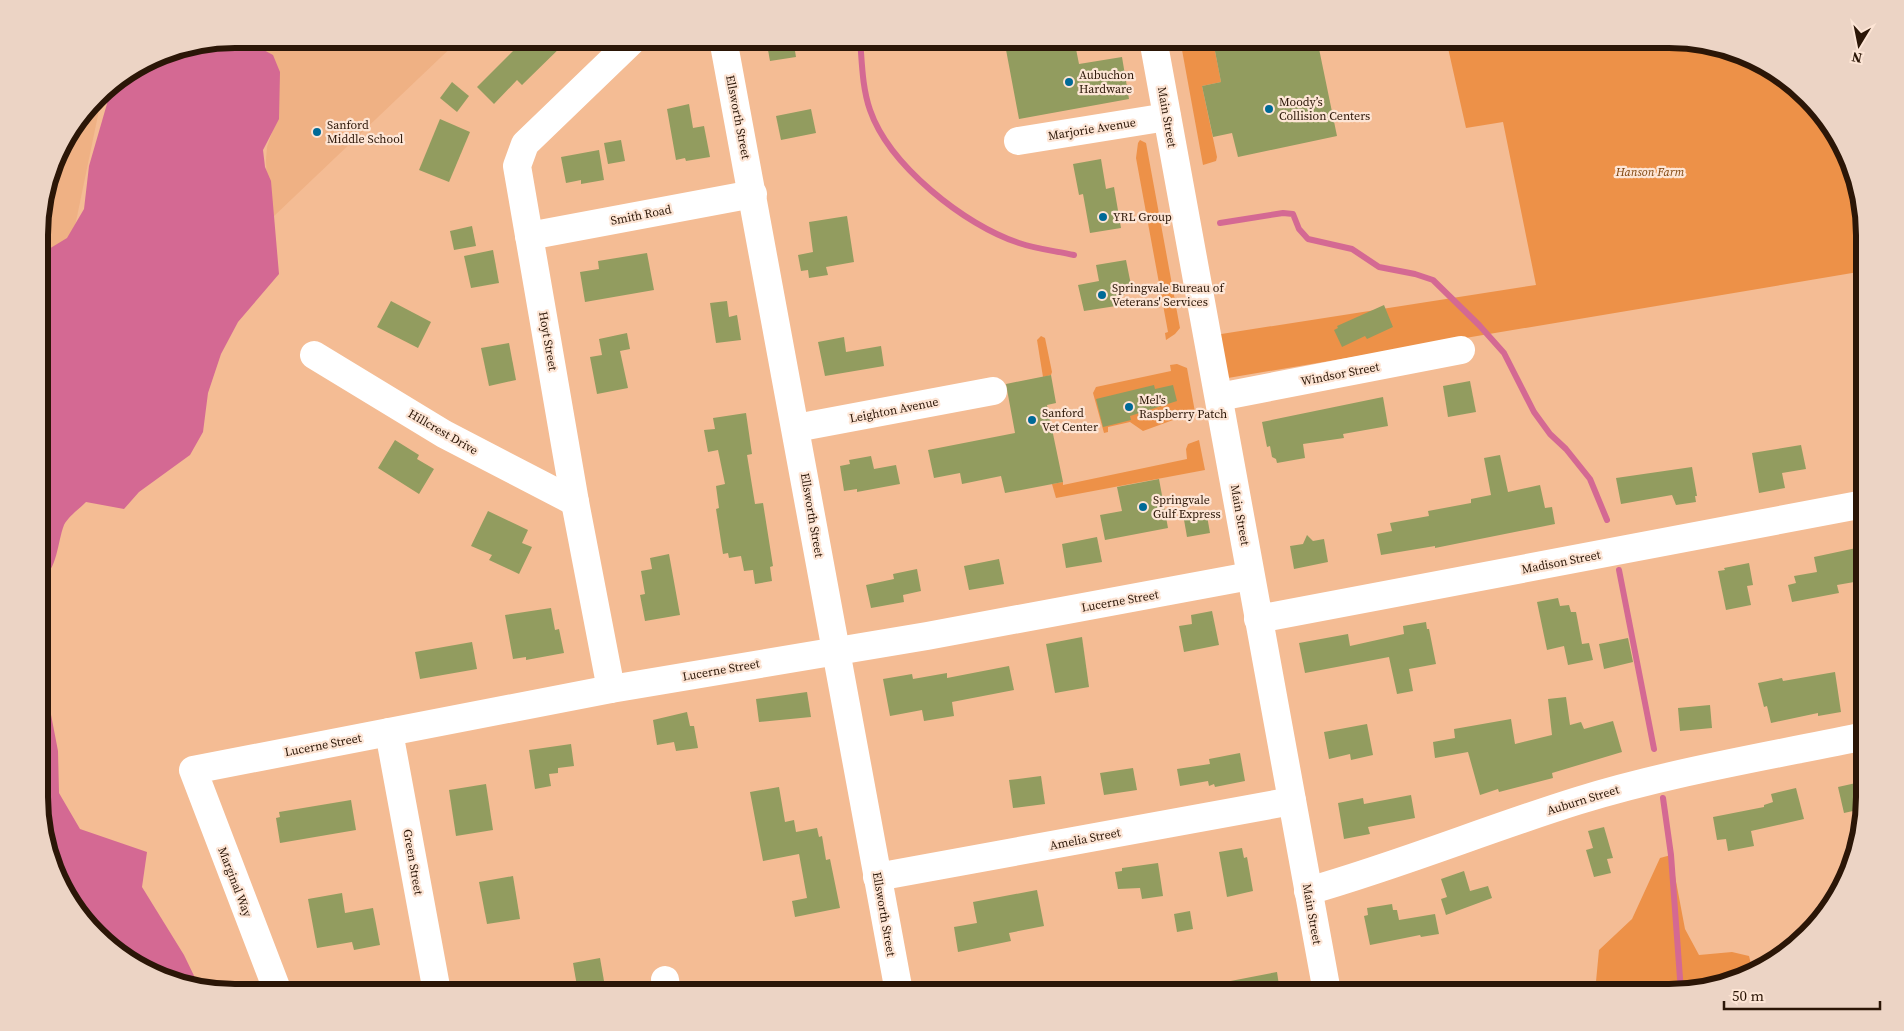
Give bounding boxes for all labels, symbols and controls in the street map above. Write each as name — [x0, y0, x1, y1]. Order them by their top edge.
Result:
north arrow — [1834, 20, 1884, 70]
text: N — [1850, 47, 1864, 69]
place label: Aubuchon Hardware — [1079, 67, 1134, 97]
street label: Ellsworth Street — [722, 74, 754, 161]
marker: Aubuchon Hardware — [1063, 76, 1075, 88]
street label: Main Street — [1154, 85, 1180, 149]
place label: Moody’s Collision Centers — [1279, 94, 1370, 124]
marker: Moody’s Collision Centers — [1263, 103, 1275, 115]
street label: Marjorie Avenue — [1047, 114, 1137, 144]
place label: Sanford Middle School — [327, 117, 404, 147]
marker: Sanford Middle School — [311, 126, 323, 138]
park label: Hanson Farm — [1615, 164, 1684, 180]
street label: Smith Road — [609, 201, 673, 229]
place label: YRL Group — [1113, 209, 1172, 225]
marker: YRL Group — [1097, 211, 1109, 223]
place label: Springvale Bureau of Veterans' Services — [1112, 280, 1225, 310]
marker: Springvale Bureau of Veterans' Services — [1096, 289, 1108, 301]
street label: Hoyt Street — [535, 310, 561, 372]
street label: Windsor Street — [1299, 359, 1381, 389]
place label: Mel's Raspberry Patch — [1139, 392, 1227, 422]
street label: Leighton Avenue — [848, 394, 940, 426]
marker: Mel's Raspberry Patch — [1123, 401, 1135, 413]
place label: Sanford Vet Center — [1042, 405, 1098, 435]
street label: Hillcrest Drive — [405, 406, 481, 458]
marker: Sanford Vet Center — [1026, 414, 1038, 426]
street label: Ellsworth Street — [797, 472, 827, 559]
street label: Main Street — [1227, 483, 1253, 547]
place label: Springvale Gulf Express — [1153, 492, 1221, 522]
marker: Springvale Gulf Express — [1137, 501, 1149, 513]
street label: Madison Street — [1520, 547, 1602, 577]
street label: Lucerne Street — [1080, 586, 1160, 616]
street label: Lucerne Street — [681, 655, 761, 685]
street label: Lucerne Street — [283, 730, 363, 760]
street label: Auburn Street — [1545, 781, 1621, 819]
street label: Amelia Street — [1048, 824, 1122, 854]
street label: Green Street — [399, 828, 427, 896]
street label: Marginal Way — [214, 845, 256, 920]
street label: Ellsworth Street — [869, 871, 899, 958]
street label: Main Street — [1299, 882, 1325, 946]
scale bar — [1724, 978, 1880, 1010]
text: 50 m — [1732, 985, 1764, 1006]

